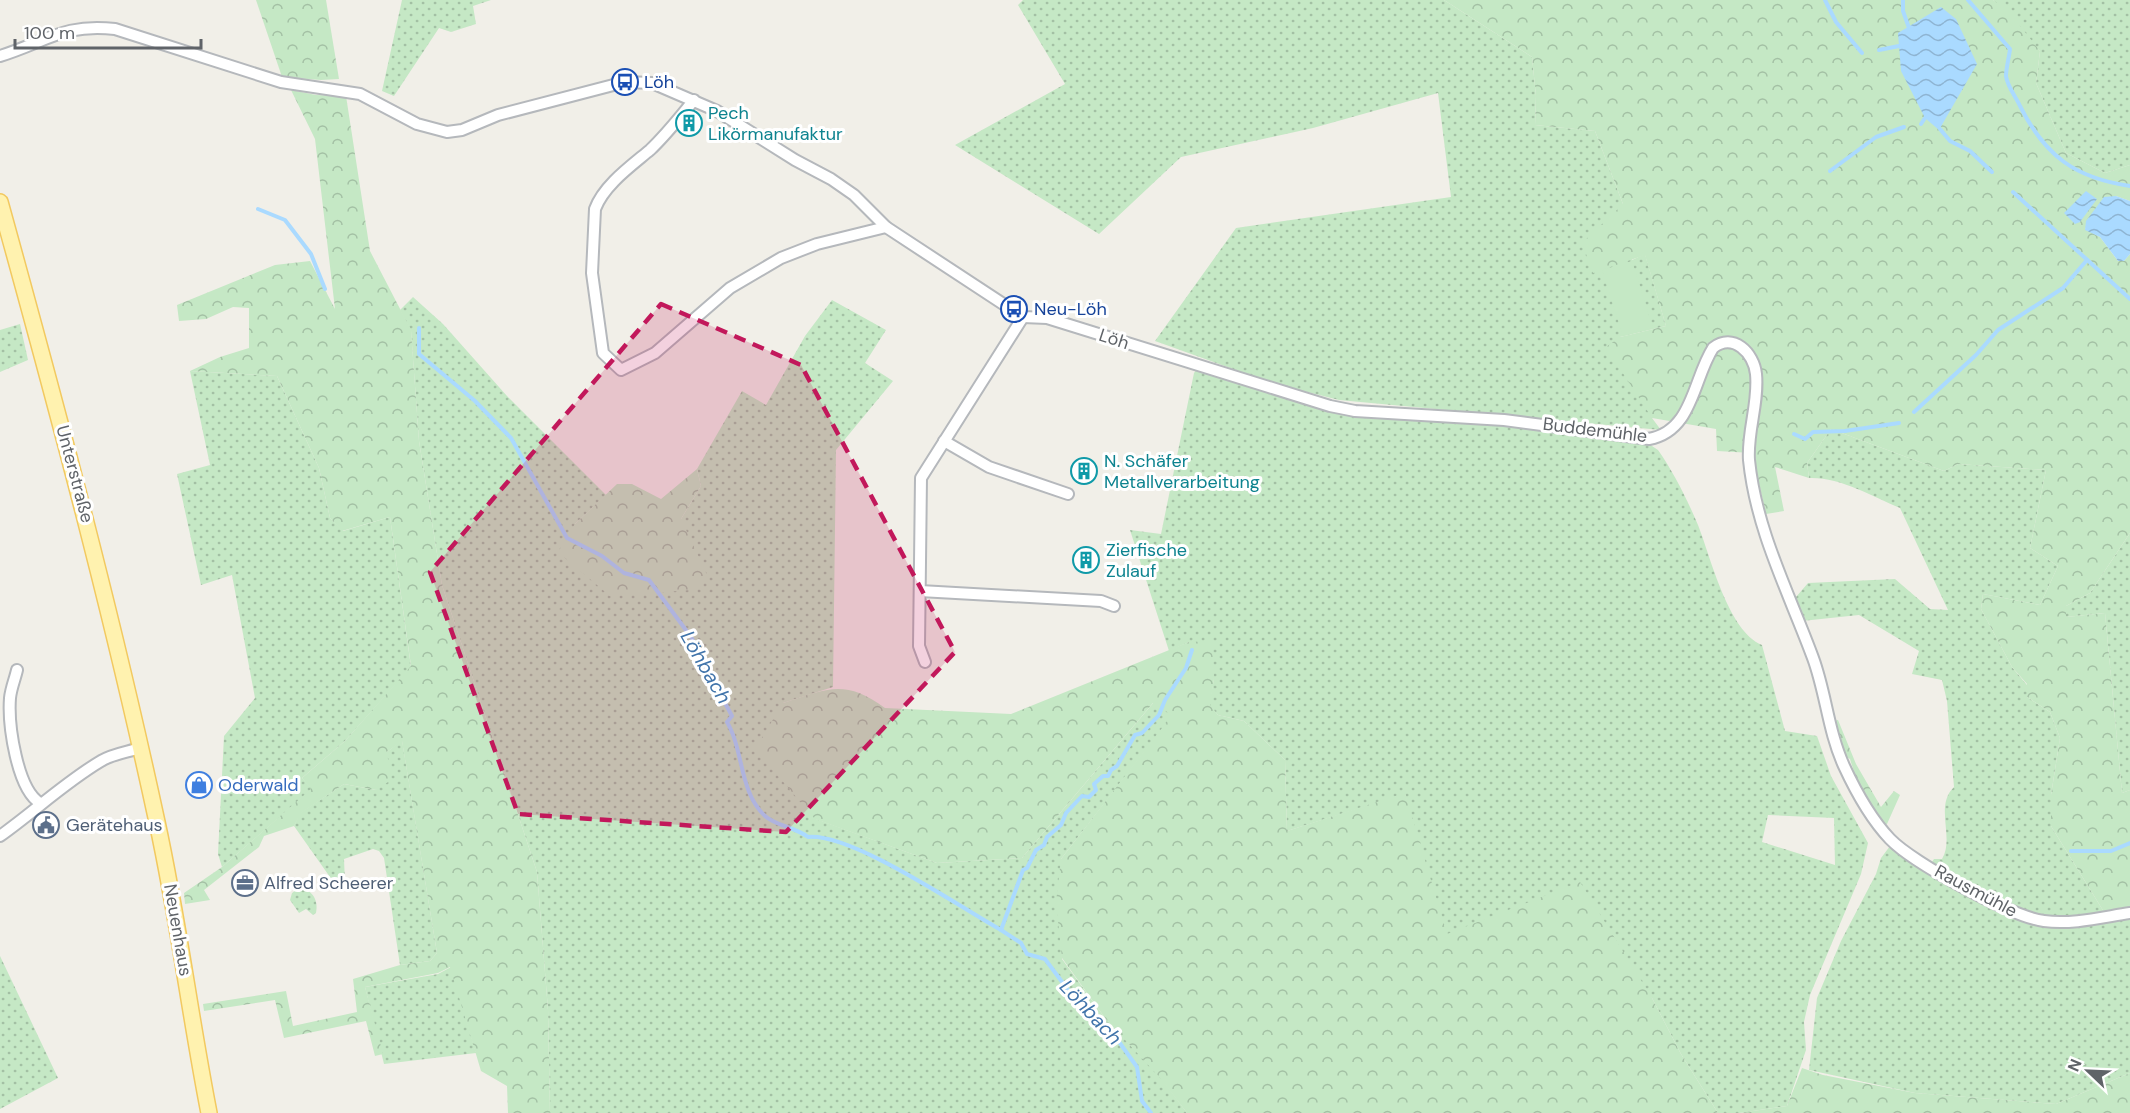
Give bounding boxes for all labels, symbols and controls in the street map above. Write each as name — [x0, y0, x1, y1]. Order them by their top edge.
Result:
scale bar — [15, 12, 201, 50]
text: 100 m — [24, 21, 75, 45]
bus stop icon: Löh — [610, 67, 640, 97]
place label: Löh — [644, 70, 674, 94]
place label: Pech Likörmanufaktur — [708, 101, 843, 146]
building icon: Pech Likörmanufaktur — [674, 108, 704, 138]
bus stop icon: Neu-Löh — [999, 294, 1029, 324]
place label: Neu-Löh — [1034, 297, 1107, 321]
street label: Löh — [1096, 323, 1132, 355]
street label: Buddemühle — [1541, 412, 1649, 448]
street label: Unterstraße — [50, 423, 100, 525]
place label: N. Schäfer Metallverarbeitung — [1104, 449, 1260, 494]
building icon: N. Schäfer Metallverarbeitung — [1069, 456, 1099, 486]
place label: Zierfische Zulauf — [1106, 538, 1187, 583]
building icon: Zierfische Zulauf — [1071, 545, 1101, 575]
water label: Löhbach — [675, 626, 737, 708]
shop icon: Oderwald — [184, 770, 214, 800]
place label: Oderwald — [218, 773, 299, 797]
public building icon: Gerätehaus — [31, 810, 61, 840]
place label: Gerätehaus — [66, 813, 163, 837]
street label: Rausmühle — [1930, 859, 2022, 923]
office icon: Alfred Scheerer — [230, 868, 260, 898]
place label: Alfred Scheerer — [264, 871, 394, 895]
street label: Neuenhaus — [158, 882, 198, 978]
water label: Löhbach — [1054, 974, 1128, 1050]
north arrow — [2058, 1041, 2118, 1101]
text: N — [2063, 1056, 2087, 1075]

